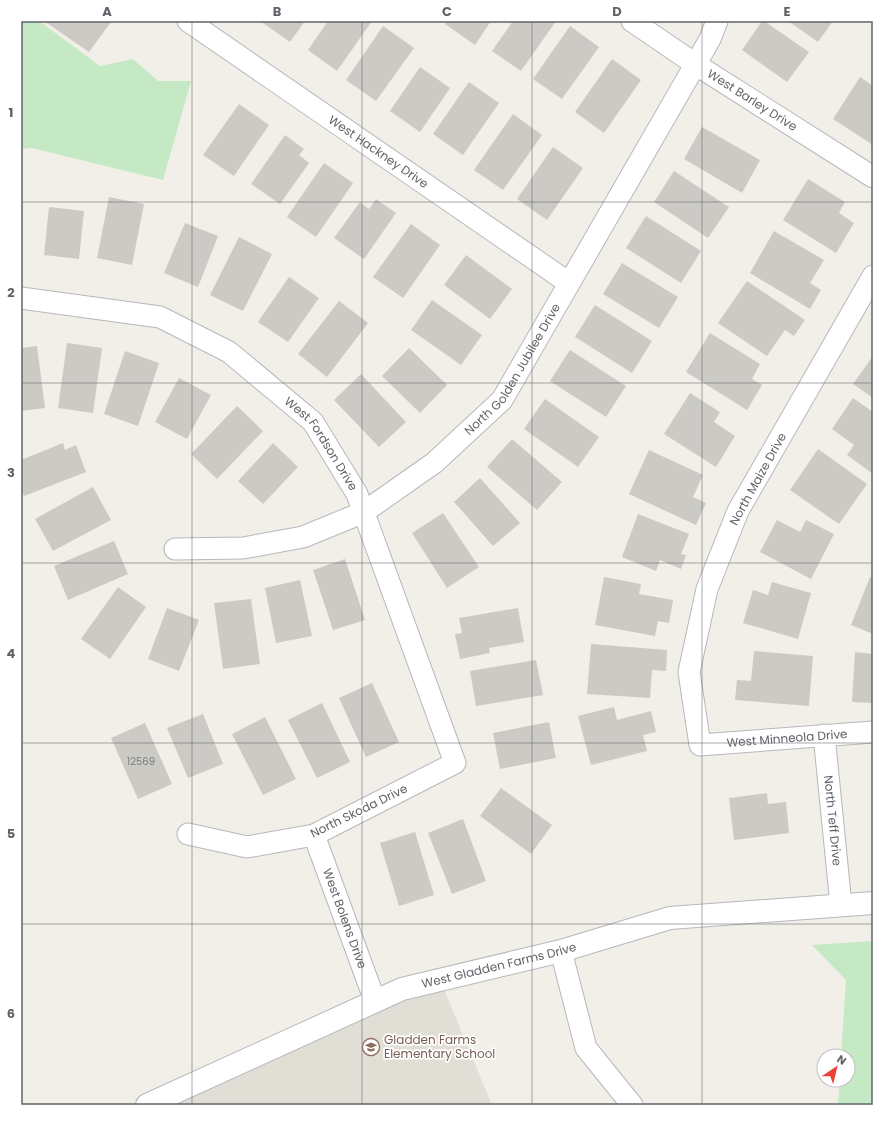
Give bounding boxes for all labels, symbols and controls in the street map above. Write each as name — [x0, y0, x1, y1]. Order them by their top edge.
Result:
text: A — [102, 2, 112, 21]
text: B — [273, 2, 282, 21]
text: C — [442, 2, 452, 21]
text: D — [612, 2, 622, 21]
text: E — [783, 2, 791, 21]
street label: West Barley Drive — [704, 65, 801, 135]
text: 1 — [9, 103, 13, 122]
street label: West Hackney Drive — [325, 111, 432, 192]
text: 2 — [7, 283, 15, 302]
street label: North Golden Jubilee Drive — [460, 300, 564, 439]
street label: West Fordson Drive — [281, 393, 362, 494]
street label: North Maize Drive — [725, 429, 790, 528]
text: 3 — [7, 463, 15, 482]
text: 4 — [7, 644, 16, 663]
street label: West Minneola Drive — [726, 725, 848, 751]
house number: 12569 — [127, 754, 155, 769]
street label: North Teff Drive — [820, 774, 846, 867]
street label: North Skoda Drive — [307, 780, 410, 841]
text: 5 — [7, 824, 15, 843]
street label: West Bolens Drive — [319, 866, 371, 971]
street label: West Gladden Farms Drive — [420, 938, 578, 992]
text: 6 — [7, 1004, 15, 1023]
place label: Gladden Farms Elementary School — [384, 1031, 495, 1062]
school or university icon: Gladden Farms Elementary School — [361, 1037, 381, 1057]
north arrow — [816, 1048, 856, 1088]
text: N — [834, 1051, 850, 1069]

